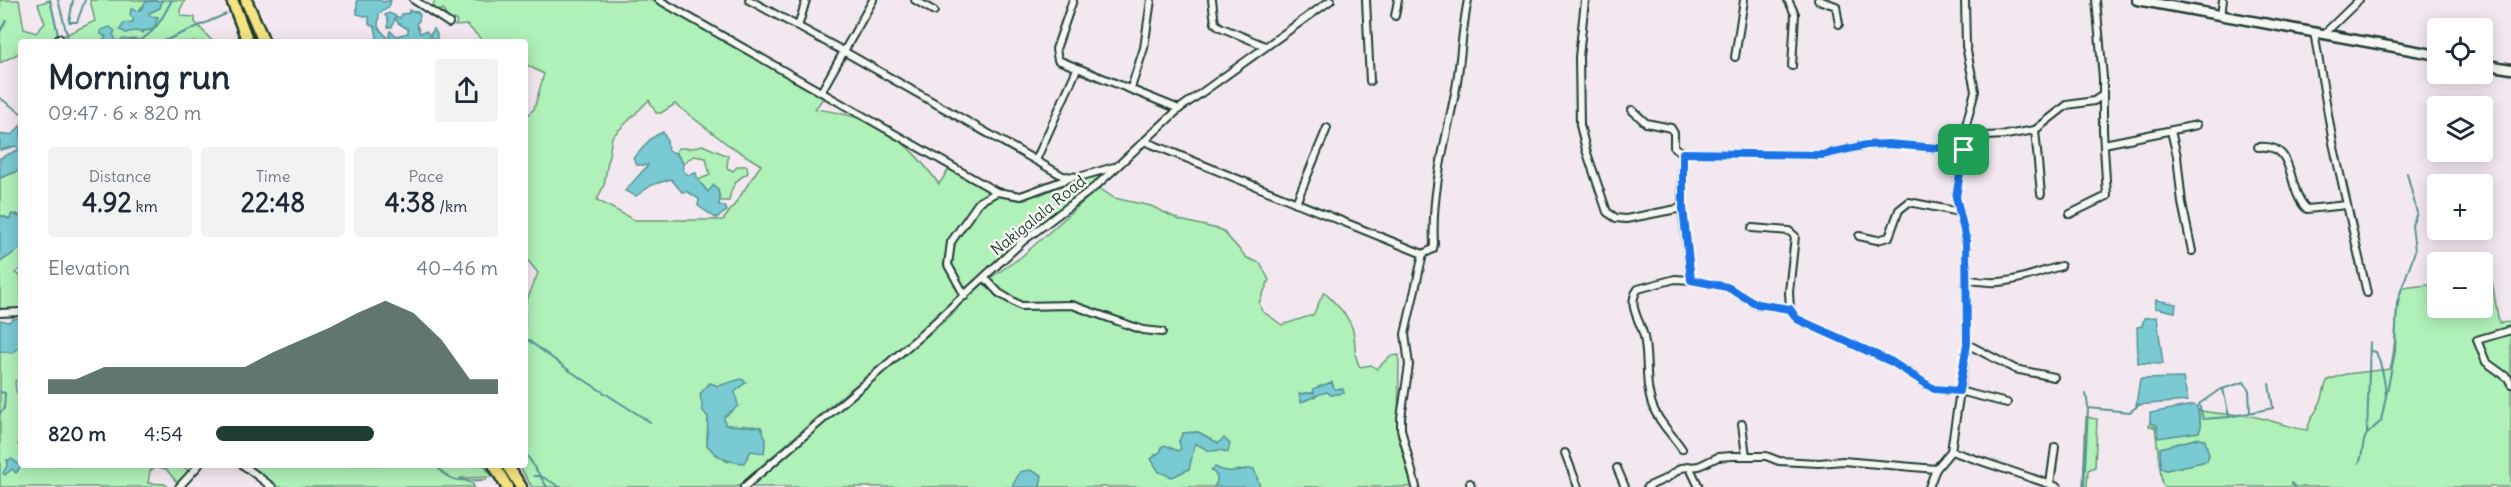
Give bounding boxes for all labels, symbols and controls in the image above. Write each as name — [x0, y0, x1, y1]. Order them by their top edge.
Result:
map controls — [2427, 18, 2493, 318]
button: locate — [2427, 18, 2493, 84]
text: Morning run — [48, 56, 230, 98]
button: share — [435, 59, 498, 122]
button: layers — [2427, 96, 2493, 162]
text: 09:47 · 6 × 820 m — [48, 100, 201, 125]
pin — [1938, 124, 1989, 175]
icon: arrive — [1947, 133, 1980, 166]
text: Distance — [89, 166, 151, 186]
text: Time — [256, 166, 290, 186]
text: Pace — [409, 166, 443, 186]
street label: Nakigalala Road — [986, 171, 1090, 259]
button: + — [2427, 174, 2493, 240]
text: 4.92 — [82, 186, 132, 219]
text: 22:48 — [241, 186, 305, 219]
text: 4:38 — [385, 186, 435, 219]
text: km — [132, 196, 158, 216]
text: /km — [435, 196, 467, 216]
button: − — [2427, 252, 2493, 318]
text: Elevation — [48, 255, 130, 280]
text: 40–46 m — [417, 255, 498, 280]
text: 820 m — [48, 421, 106, 446]
text: 4:54 — [144, 421, 183, 446]

